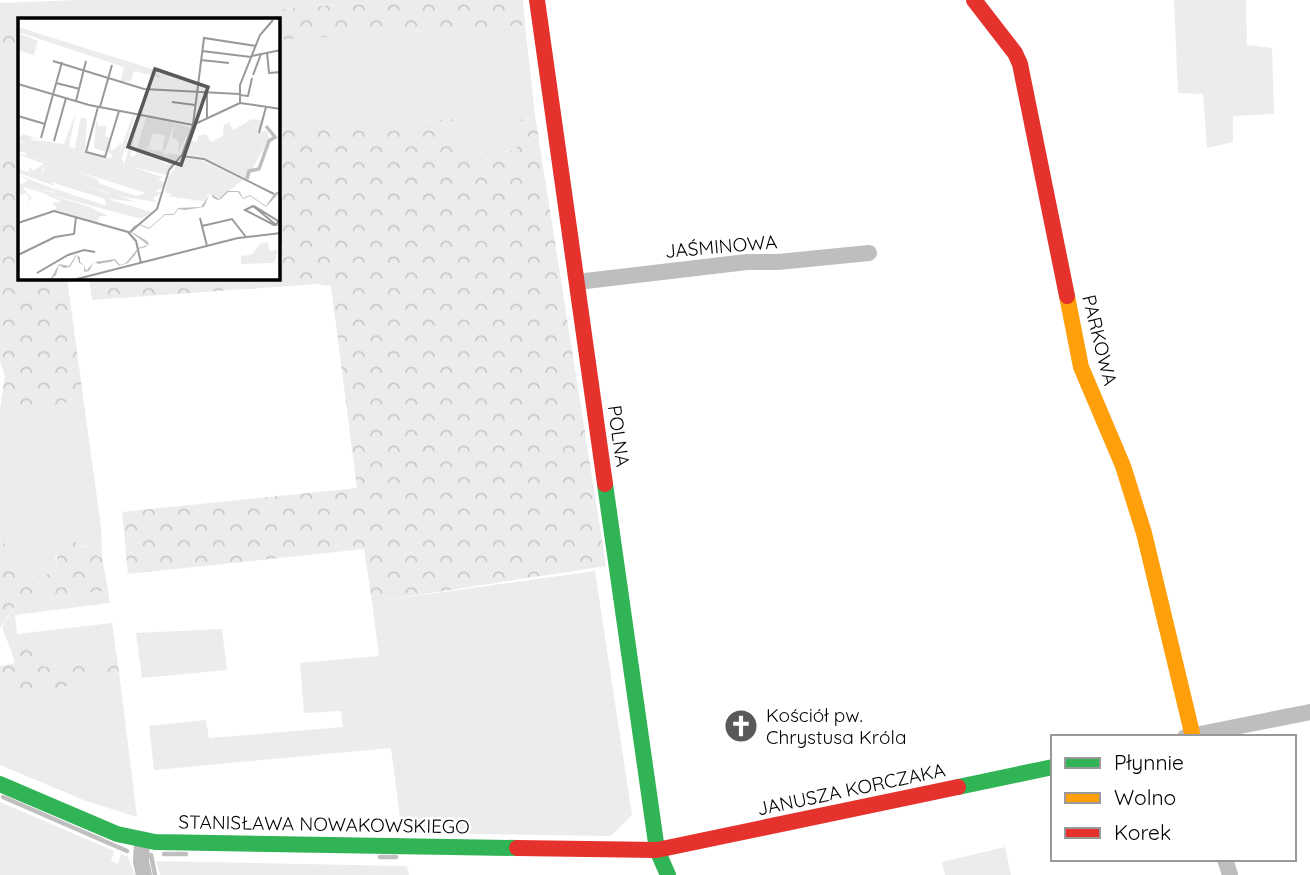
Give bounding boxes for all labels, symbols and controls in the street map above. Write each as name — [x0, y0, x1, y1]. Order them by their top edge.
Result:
inset map — [18, 18, 280, 280]
street label: JAŚMINOWA — [664, 229, 778, 263]
street label: PARKOWA — [1077, 292, 1123, 388]
street label: POLNA — [603, 404, 635, 468]
place label: Kościół pw. Chrystusa Króla — [766, 703, 906, 749]
church icon: Kościół pw. Chrystusa Króla — [722, 707, 760, 745]
legend — [1051, 735, 1296, 861]
text: Płynnie — [1114, 749, 1184, 775]
street label: JANUSZA KORCZAKA — [755, 757, 947, 821]
text: Wolno — [1114, 784, 1176, 810]
street label: STANISŁAWA NOWAKOWSKIEGO — [178, 809, 470, 839]
text: Korek — [1114, 819, 1171, 845]

